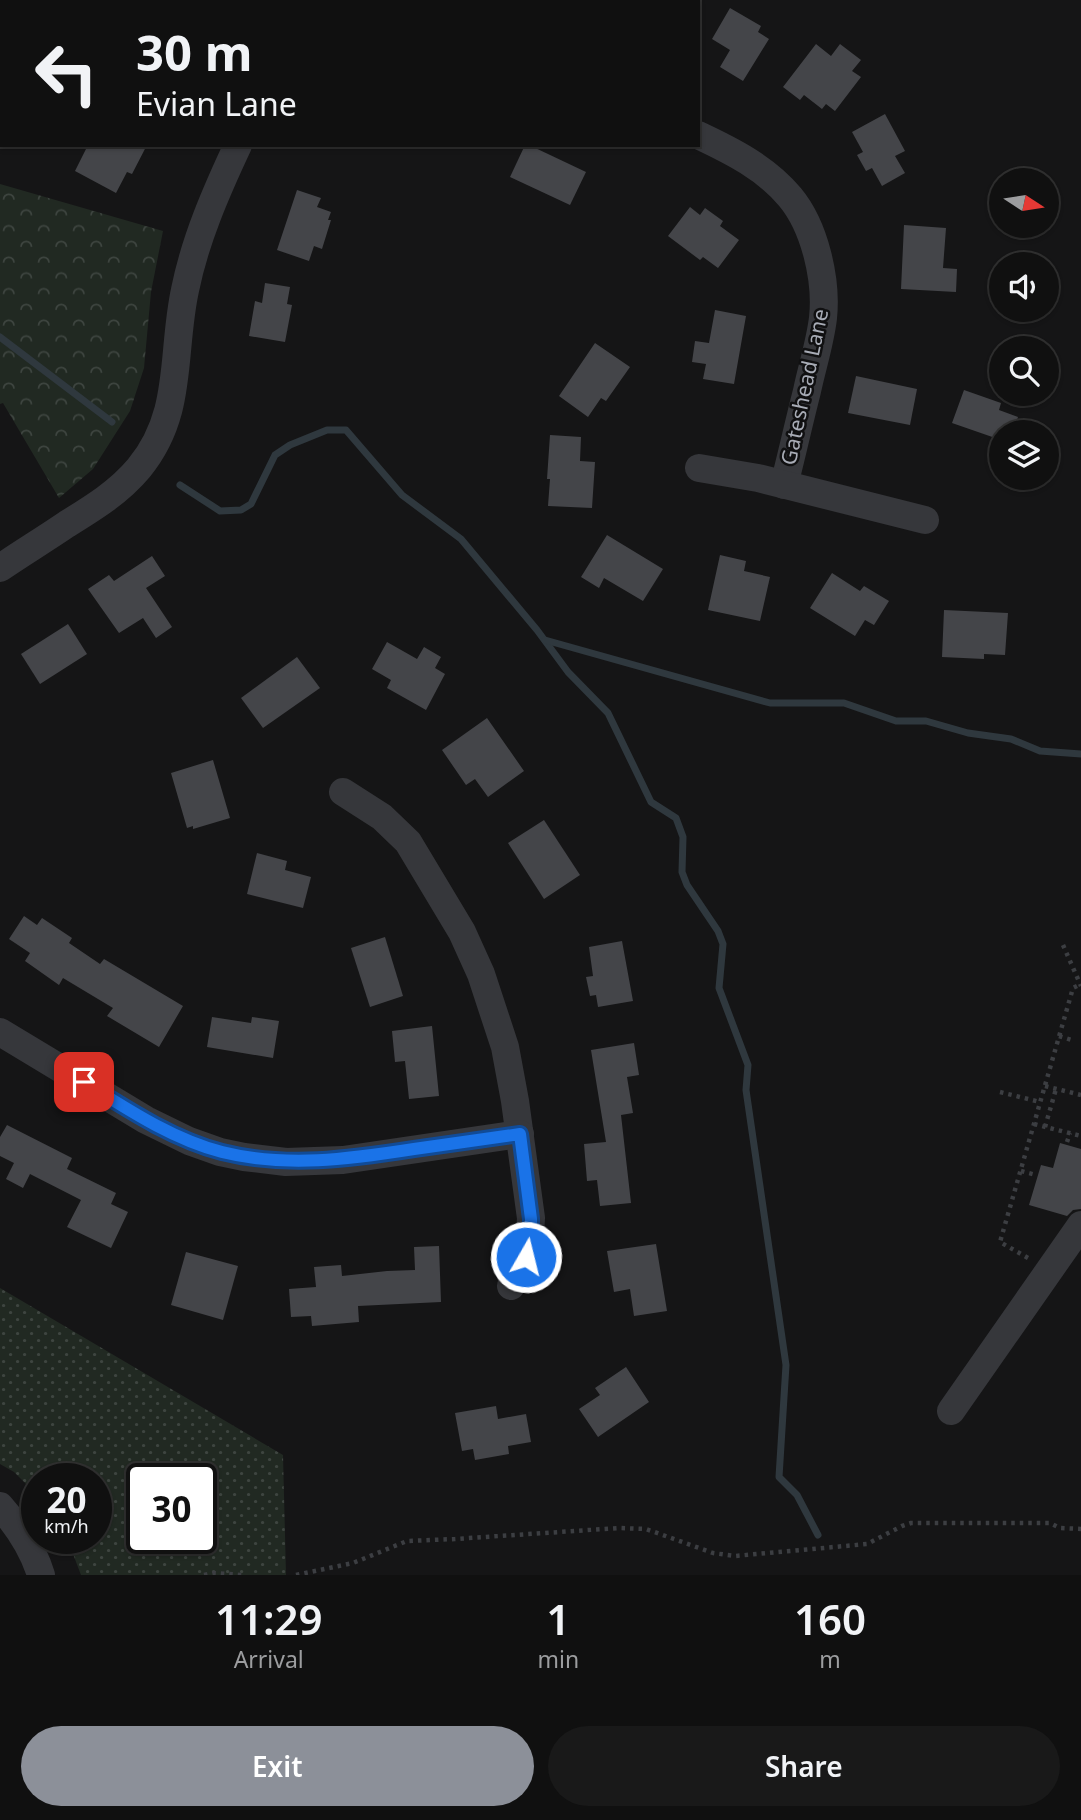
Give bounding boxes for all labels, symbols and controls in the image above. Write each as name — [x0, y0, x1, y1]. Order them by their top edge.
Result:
text: 30 m — [136, 19, 253, 85]
icon: left — [21, 28, 112, 119]
text: Evian Lane — [136, 82, 297, 125]
north arrow — [989, 168, 1059, 238]
map controls — [989, 168, 1059, 490]
button: sound — [989, 252, 1059, 322]
street label: Gateshead Lane — [774, 306, 834, 468]
button: search — [989, 336, 1059, 406]
button: layers — [989, 420, 1059, 490]
pin — [54, 1052, 114, 1112]
icon: arrive — [65, 1063, 103, 1101]
position arrow — [489, 1220, 563, 1294]
speed limit sign: 30 — [126, 1463, 217, 1554]
text: 20 — [46, 1476, 87, 1523]
text: km/h — [44, 1514, 89, 1538]
text: 11:29 — [215, 1590, 323, 1647]
text: 1 — [546, 1590, 570, 1647]
text: 160 — [794, 1590, 866, 1647]
text: Arrival — [234, 1643, 304, 1675]
text: min — [537, 1643, 579, 1675]
text: m — [819, 1643, 841, 1675]
button: Exit — [21, 1726, 534, 1806]
button: Share — [548, 1726, 1060, 1806]

